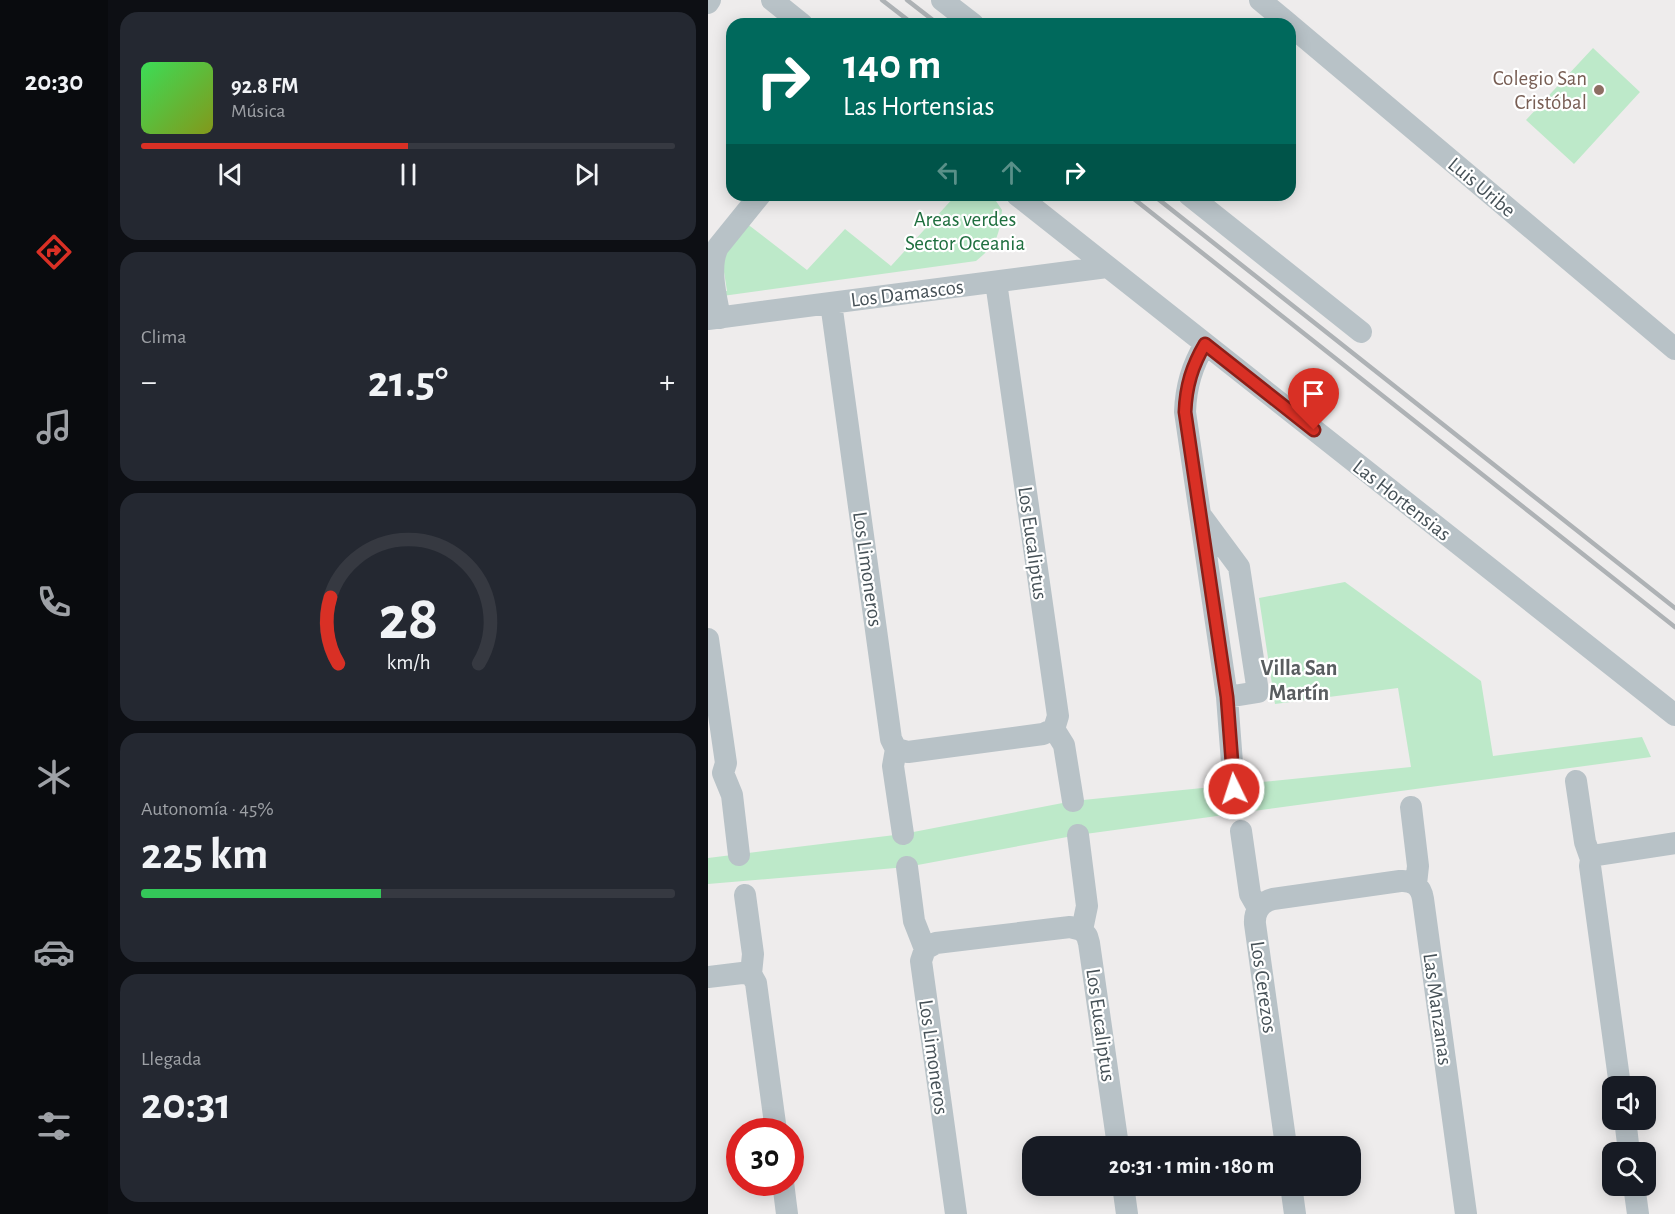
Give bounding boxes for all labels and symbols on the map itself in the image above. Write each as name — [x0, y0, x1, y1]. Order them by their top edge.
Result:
place label: Colegio San Cristóbal — [1493, 68, 1587, 113]
marker: Colegio San Cristóbal — [1592, 83, 1606, 97]
street label: Luis Uribe — [1444, 153, 1519, 221]
park label: Areas verdes Sector Oceania — [905, 209, 1025, 254]
street label: Los Damascos — [849, 276, 965, 311]
pin — [1288, 368, 1339, 430]
street label: Las Hortensias — [1349, 456, 1455, 545]
street label: Los Eucaliptus — [1014, 485, 1051, 601]
street label: Los Limoneros — [849, 510, 886, 628]
district label: Villa San Martín — [1261, 657, 1337, 704]
position arrow — [1202, 757, 1266, 821]
street label: Los Cerezos — [1247, 940, 1280, 1035]
street label: Las Manzanas — [1419, 952, 1456, 1066]
street label: Los Eucaliptus — [1082, 967, 1119, 1083]
street label: Los Limoneros — [915, 998, 952, 1116]
speed limit sign: 30 — [726, 1118, 804, 1196]

